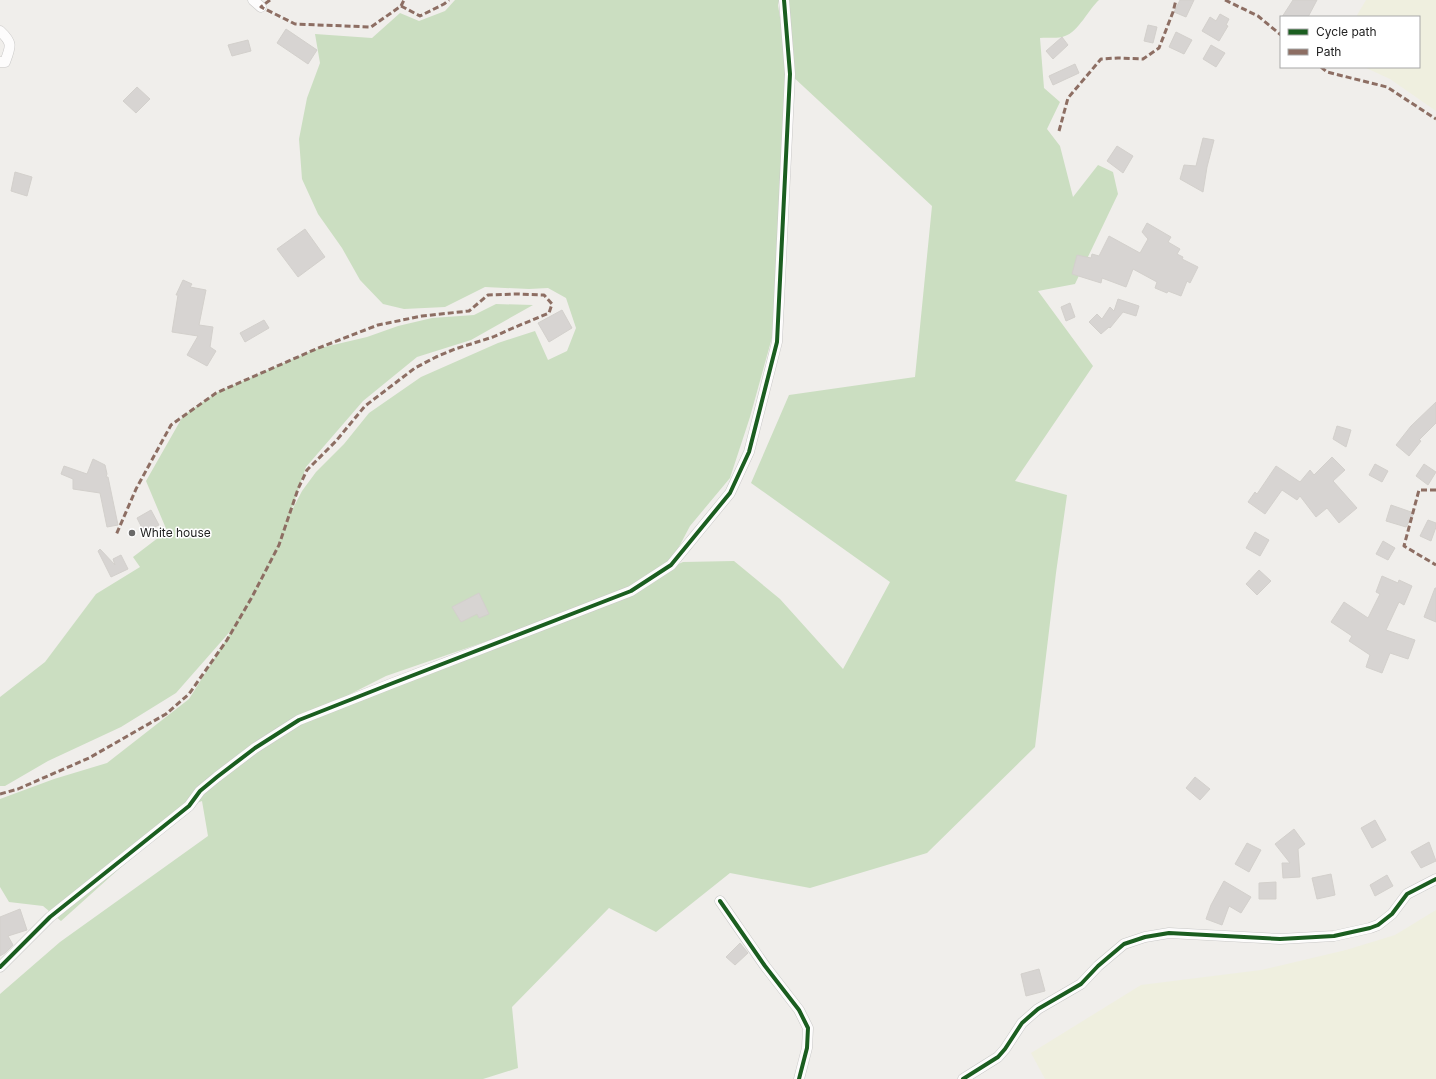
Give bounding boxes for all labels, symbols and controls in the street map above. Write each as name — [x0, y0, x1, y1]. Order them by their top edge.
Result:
legend — [1280, 16, 1420, 68]
text: Cycle path — [1316, 24, 1377, 39]
text: Path — [1316, 44, 1341, 59]
place label: White house — [140, 525, 211, 540]
marker: White house — [127, 528, 137, 538]

